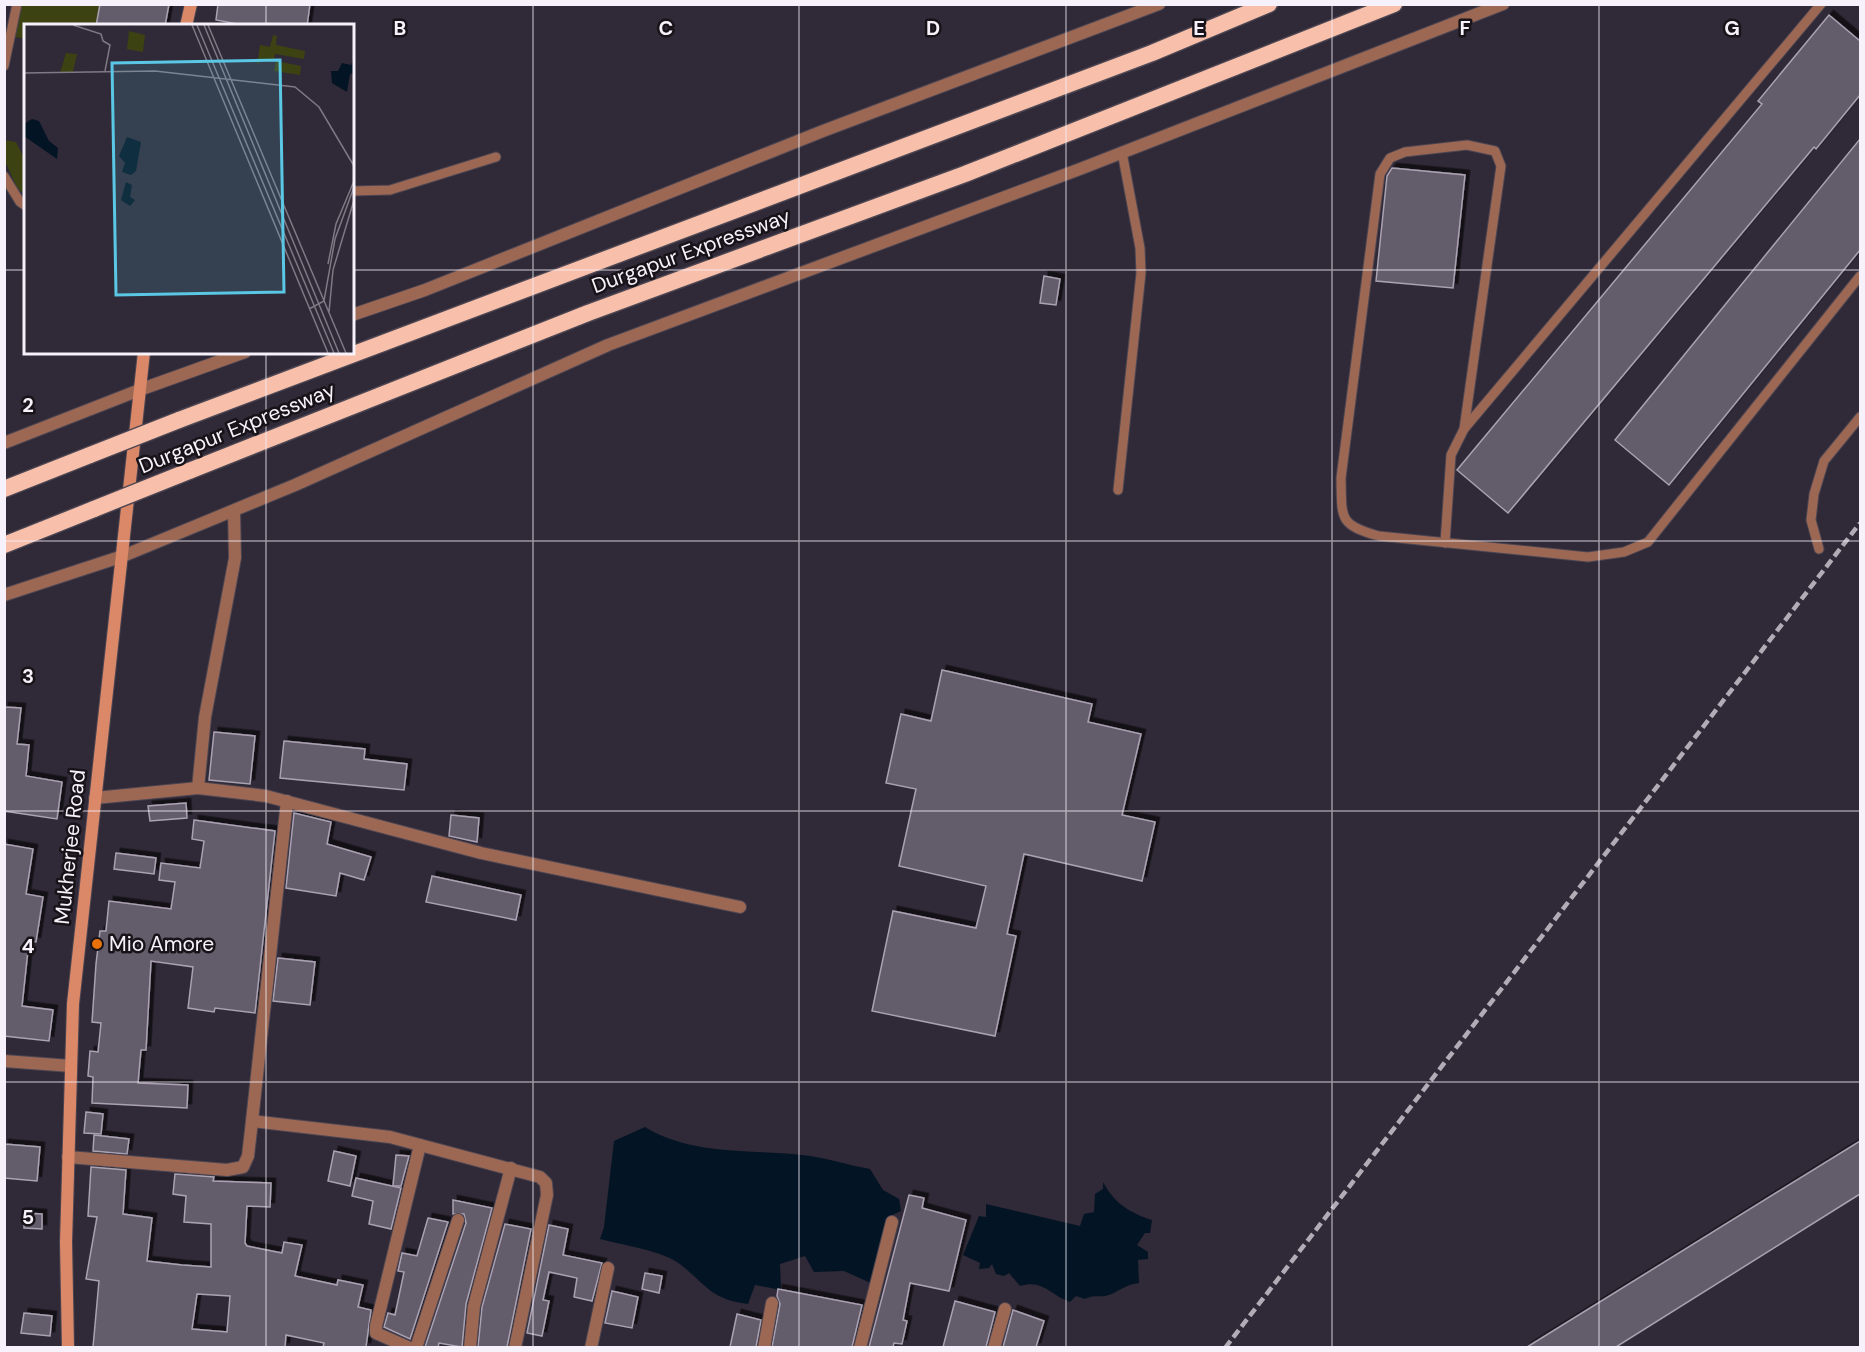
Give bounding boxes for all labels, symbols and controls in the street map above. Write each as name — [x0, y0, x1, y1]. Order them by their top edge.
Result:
text: B — [394, 15, 406, 41]
text: C — [659, 15, 673, 41]
text: D — [926, 15, 940, 41]
text: E — [1193, 15, 1205, 41]
text: F — [1459, 15, 1471, 41]
text: G — [1724, 15, 1740, 41]
inset map — [24, 24, 354, 354]
street label: Durgapur Expressway — [588, 202, 795, 300]
street label: Durgapur Expressway — [135, 376, 340, 480]
text: 2 — [22, 392, 34, 418]
text: 3 — [22, 663, 34, 689]
street label: Mukherjee Road — [48, 768, 92, 926]
place label: Mio Amore — [109, 930, 214, 958]
text: 4 — [22, 933, 35, 959]
marker: Mio Amore — [90, 937, 104, 951]
text: 5 — [22, 1204, 34, 1230]

